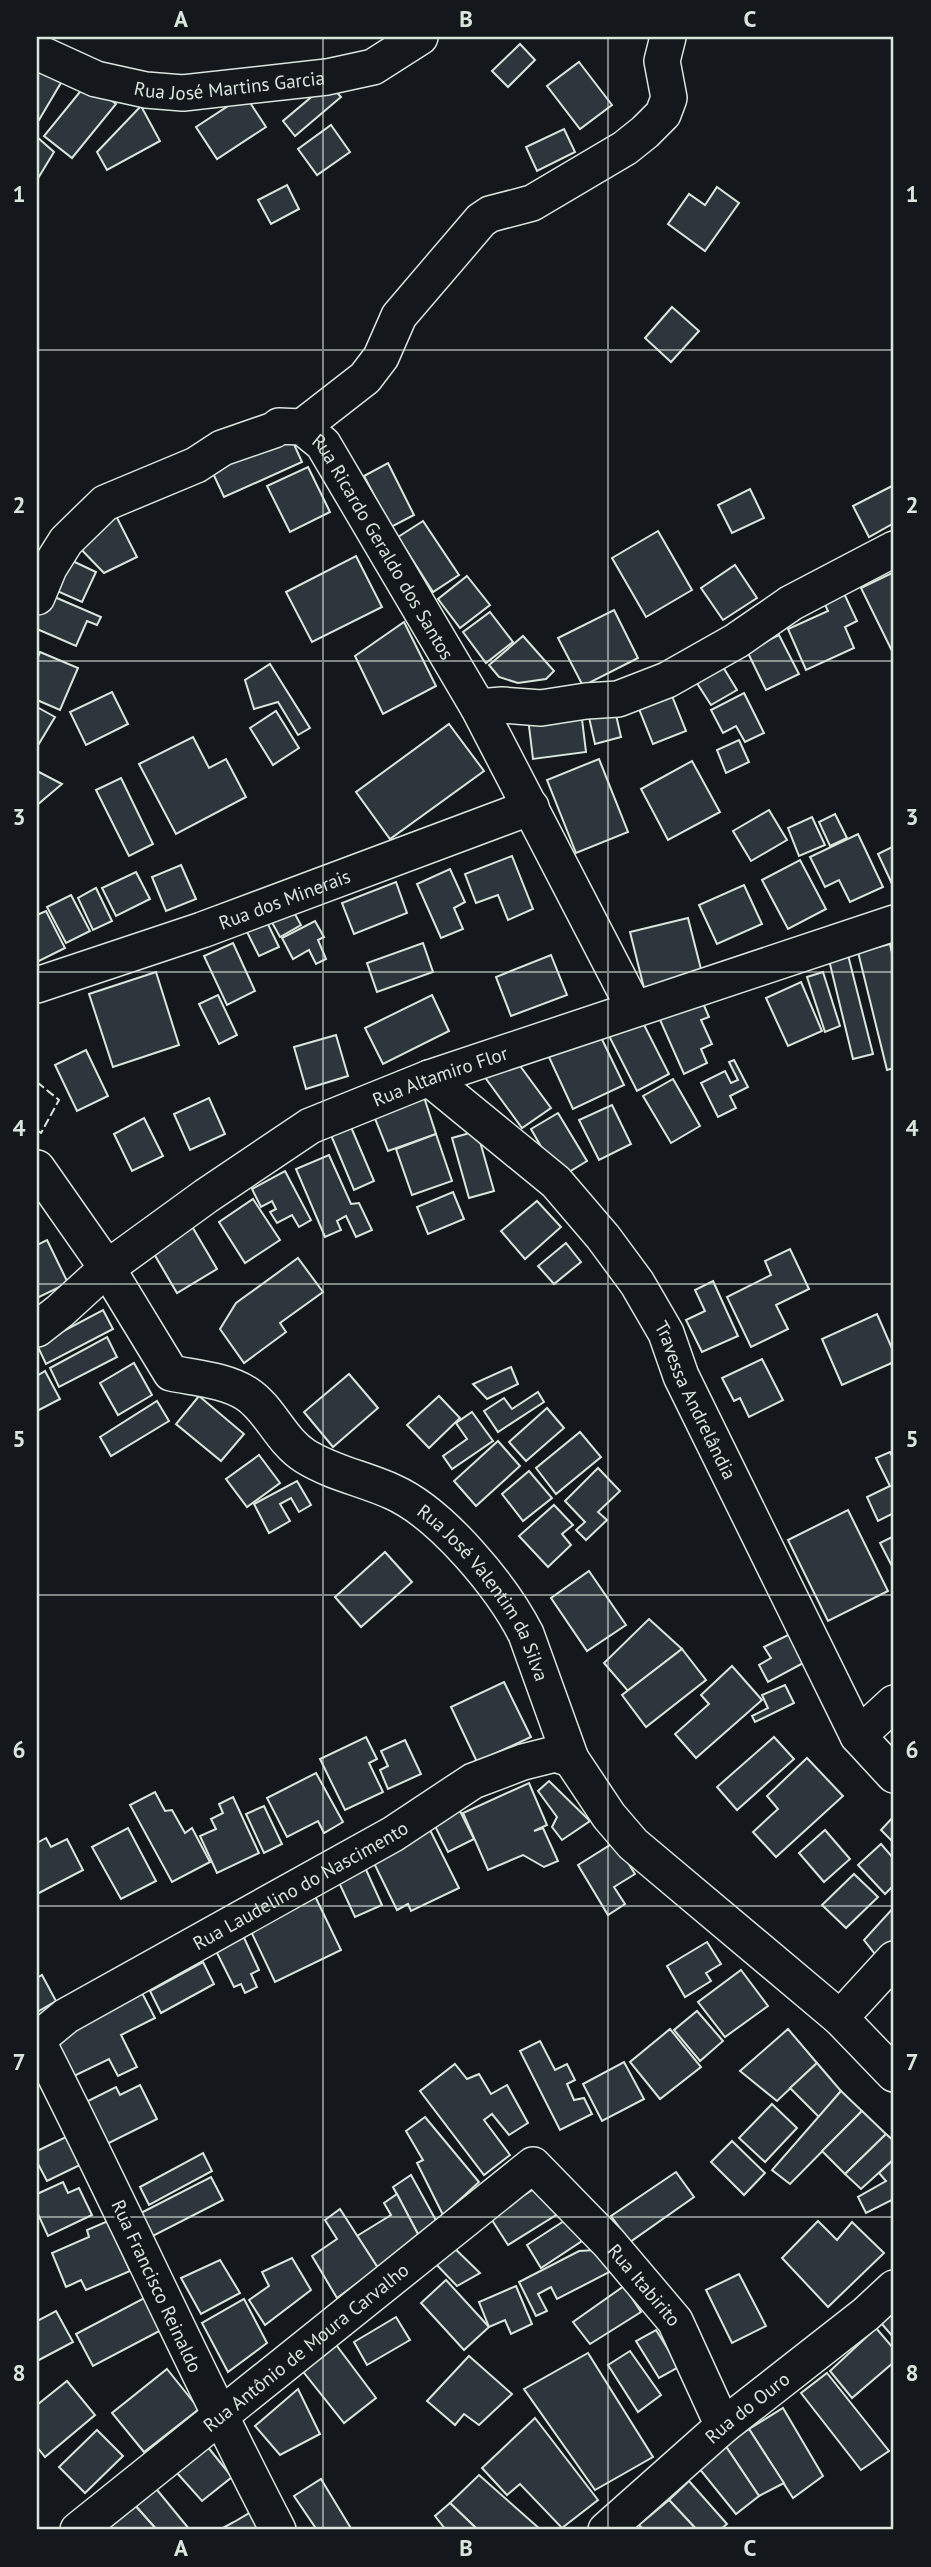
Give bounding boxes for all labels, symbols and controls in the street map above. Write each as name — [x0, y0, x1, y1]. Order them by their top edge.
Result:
text: A — [174, 4, 188, 33]
text: B — [459, 4, 473, 33]
text: C — [744, 4, 757, 33]
street label: Rua José Martins Garcia — [132, 65, 326, 105]
text: 1 — [12, 179, 26, 208]
text: 1 — [905, 179, 919, 208]
street label: Rua Ricardo Geraldo dos Santos — [308, 428, 459, 664]
text: 2 — [12, 490, 26, 519]
text: 2 — [905, 490, 919, 519]
text: 3 — [12, 802, 26, 831]
text: 3 — [905, 802, 919, 831]
street label: Rua dos Minerais — [215, 864, 354, 935]
street label: Rua Altamiro Flor — [369, 1040, 511, 1112]
text: 4 — [12, 1113, 26, 1142]
text: 4 — [905, 1113, 919, 1142]
street label: Travessa Andrelândia — [650, 1317, 742, 1483]
text: 5 — [12, 1424, 26, 1453]
text: 5 — [905, 1424, 919, 1453]
street label: Rua José Valentim da Silva — [413, 1499, 554, 1684]
text: 6 — [12, 1735, 26, 1764]
text: 6 — [905, 1735, 919, 1764]
street label: Rua Laudelino do Nascimento — [189, 1816, 412, 1955]
text: 7 — [12, 2047, 26, 2076]
text: 7 — [905, 2047, 919, 2076]
street label: Rua Francisco Reinaldo — [106, 2196, 208, 2376]
street label: Rua Itabirito — [603, 2239, 686, 2331]
street label: Rua Antônio de Moura Carvalho — [198, 2258, 413, 2437]
text: 8 — [12, 2358, 26, 2387]
text: 8 — [905, 2358, 919, 2387]
street label: Rua do Ouro — [700, 2367, 794, 2448]
text: A — [174, 2533, 188, 2562]
text: B — [459, 2533, 473, 2562]
text: C — [744, 2533, 757, 2562]

